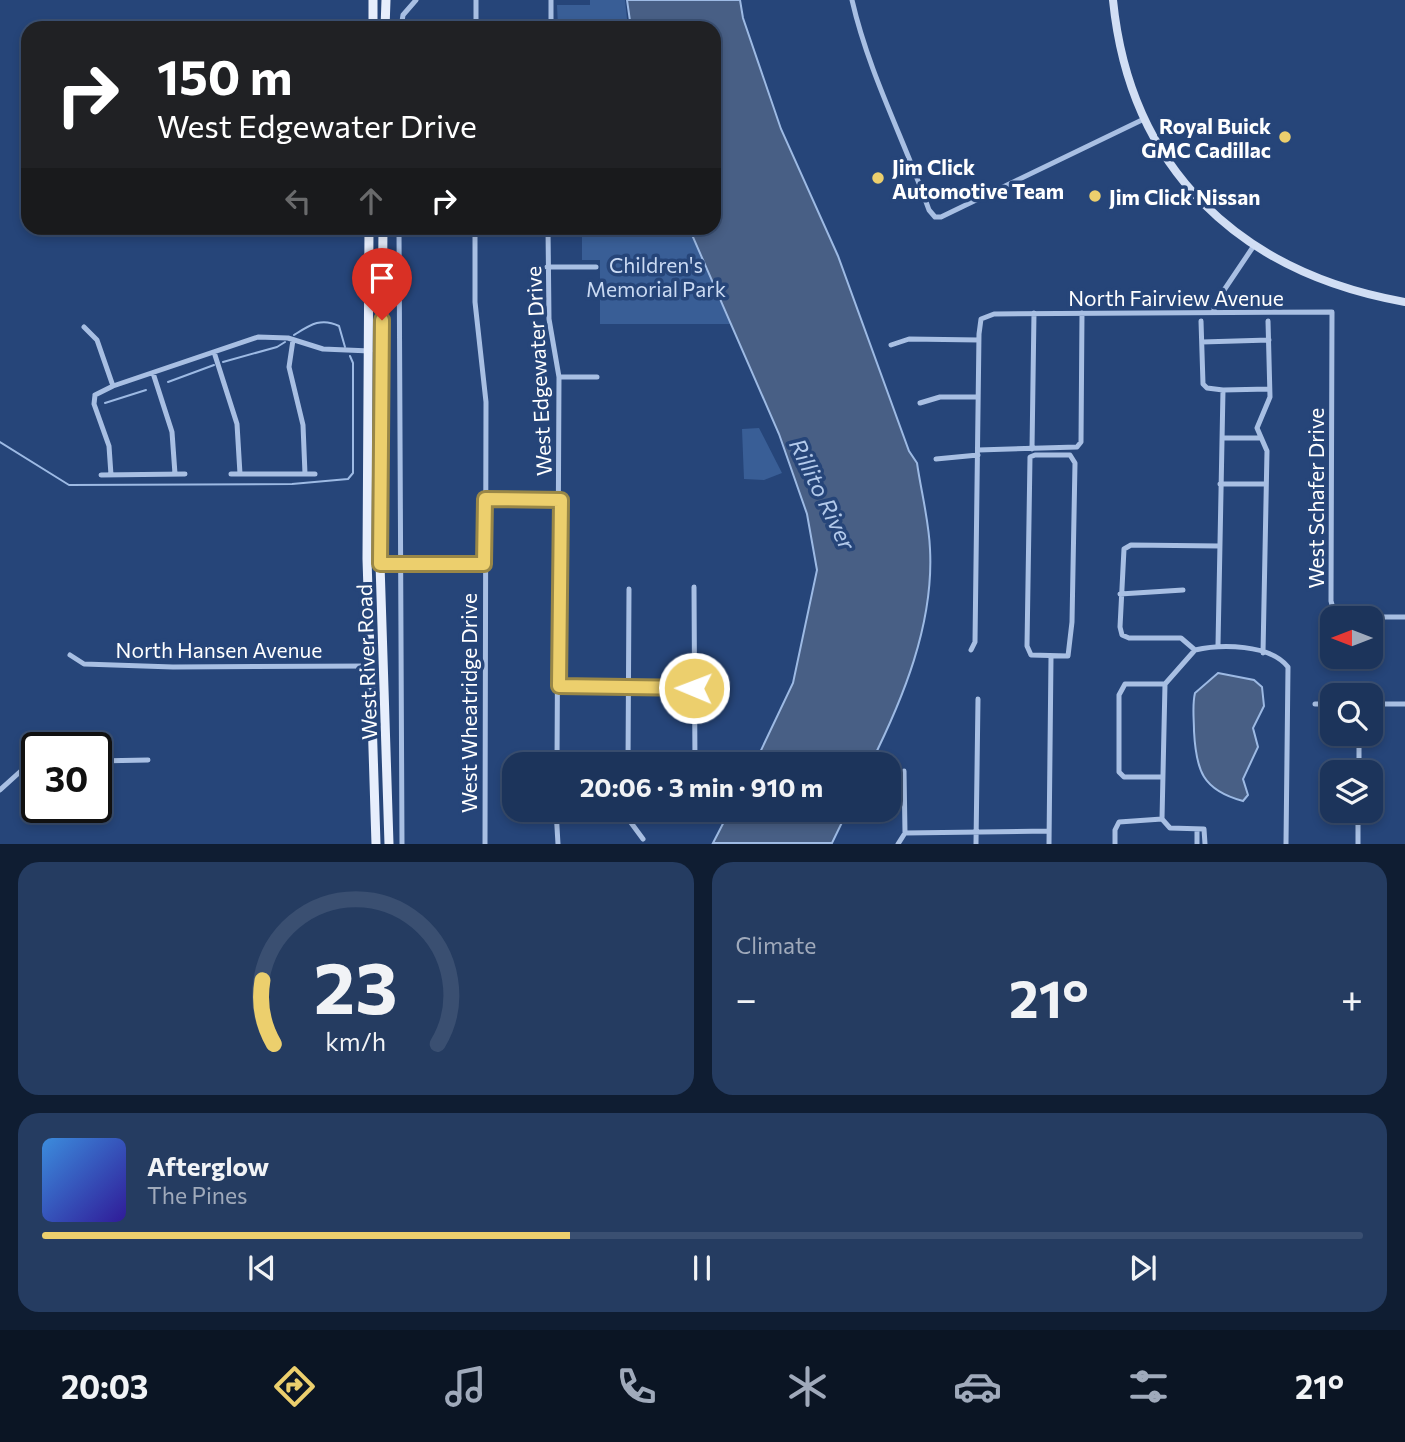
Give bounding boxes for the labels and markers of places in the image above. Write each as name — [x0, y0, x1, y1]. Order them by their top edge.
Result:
place label: Royal Buick GMC Cadillac — [1141, 113, 1271, 162]
marker: Royal Buick GMC Cadillac — [1277, 129, 1293, 145]
place label: Jim Click Automotive Team — [892, 154, 1064, 203]
marker: Jim Click Automotive Team — [870, 170, 886, 186]
place label: Jim Click Nissan — [1109, 184, 1260, 209]
marker: Jim Click Nissan — [1087, 188, 1103, 204]
pin — [352, 248, 412, 320]

